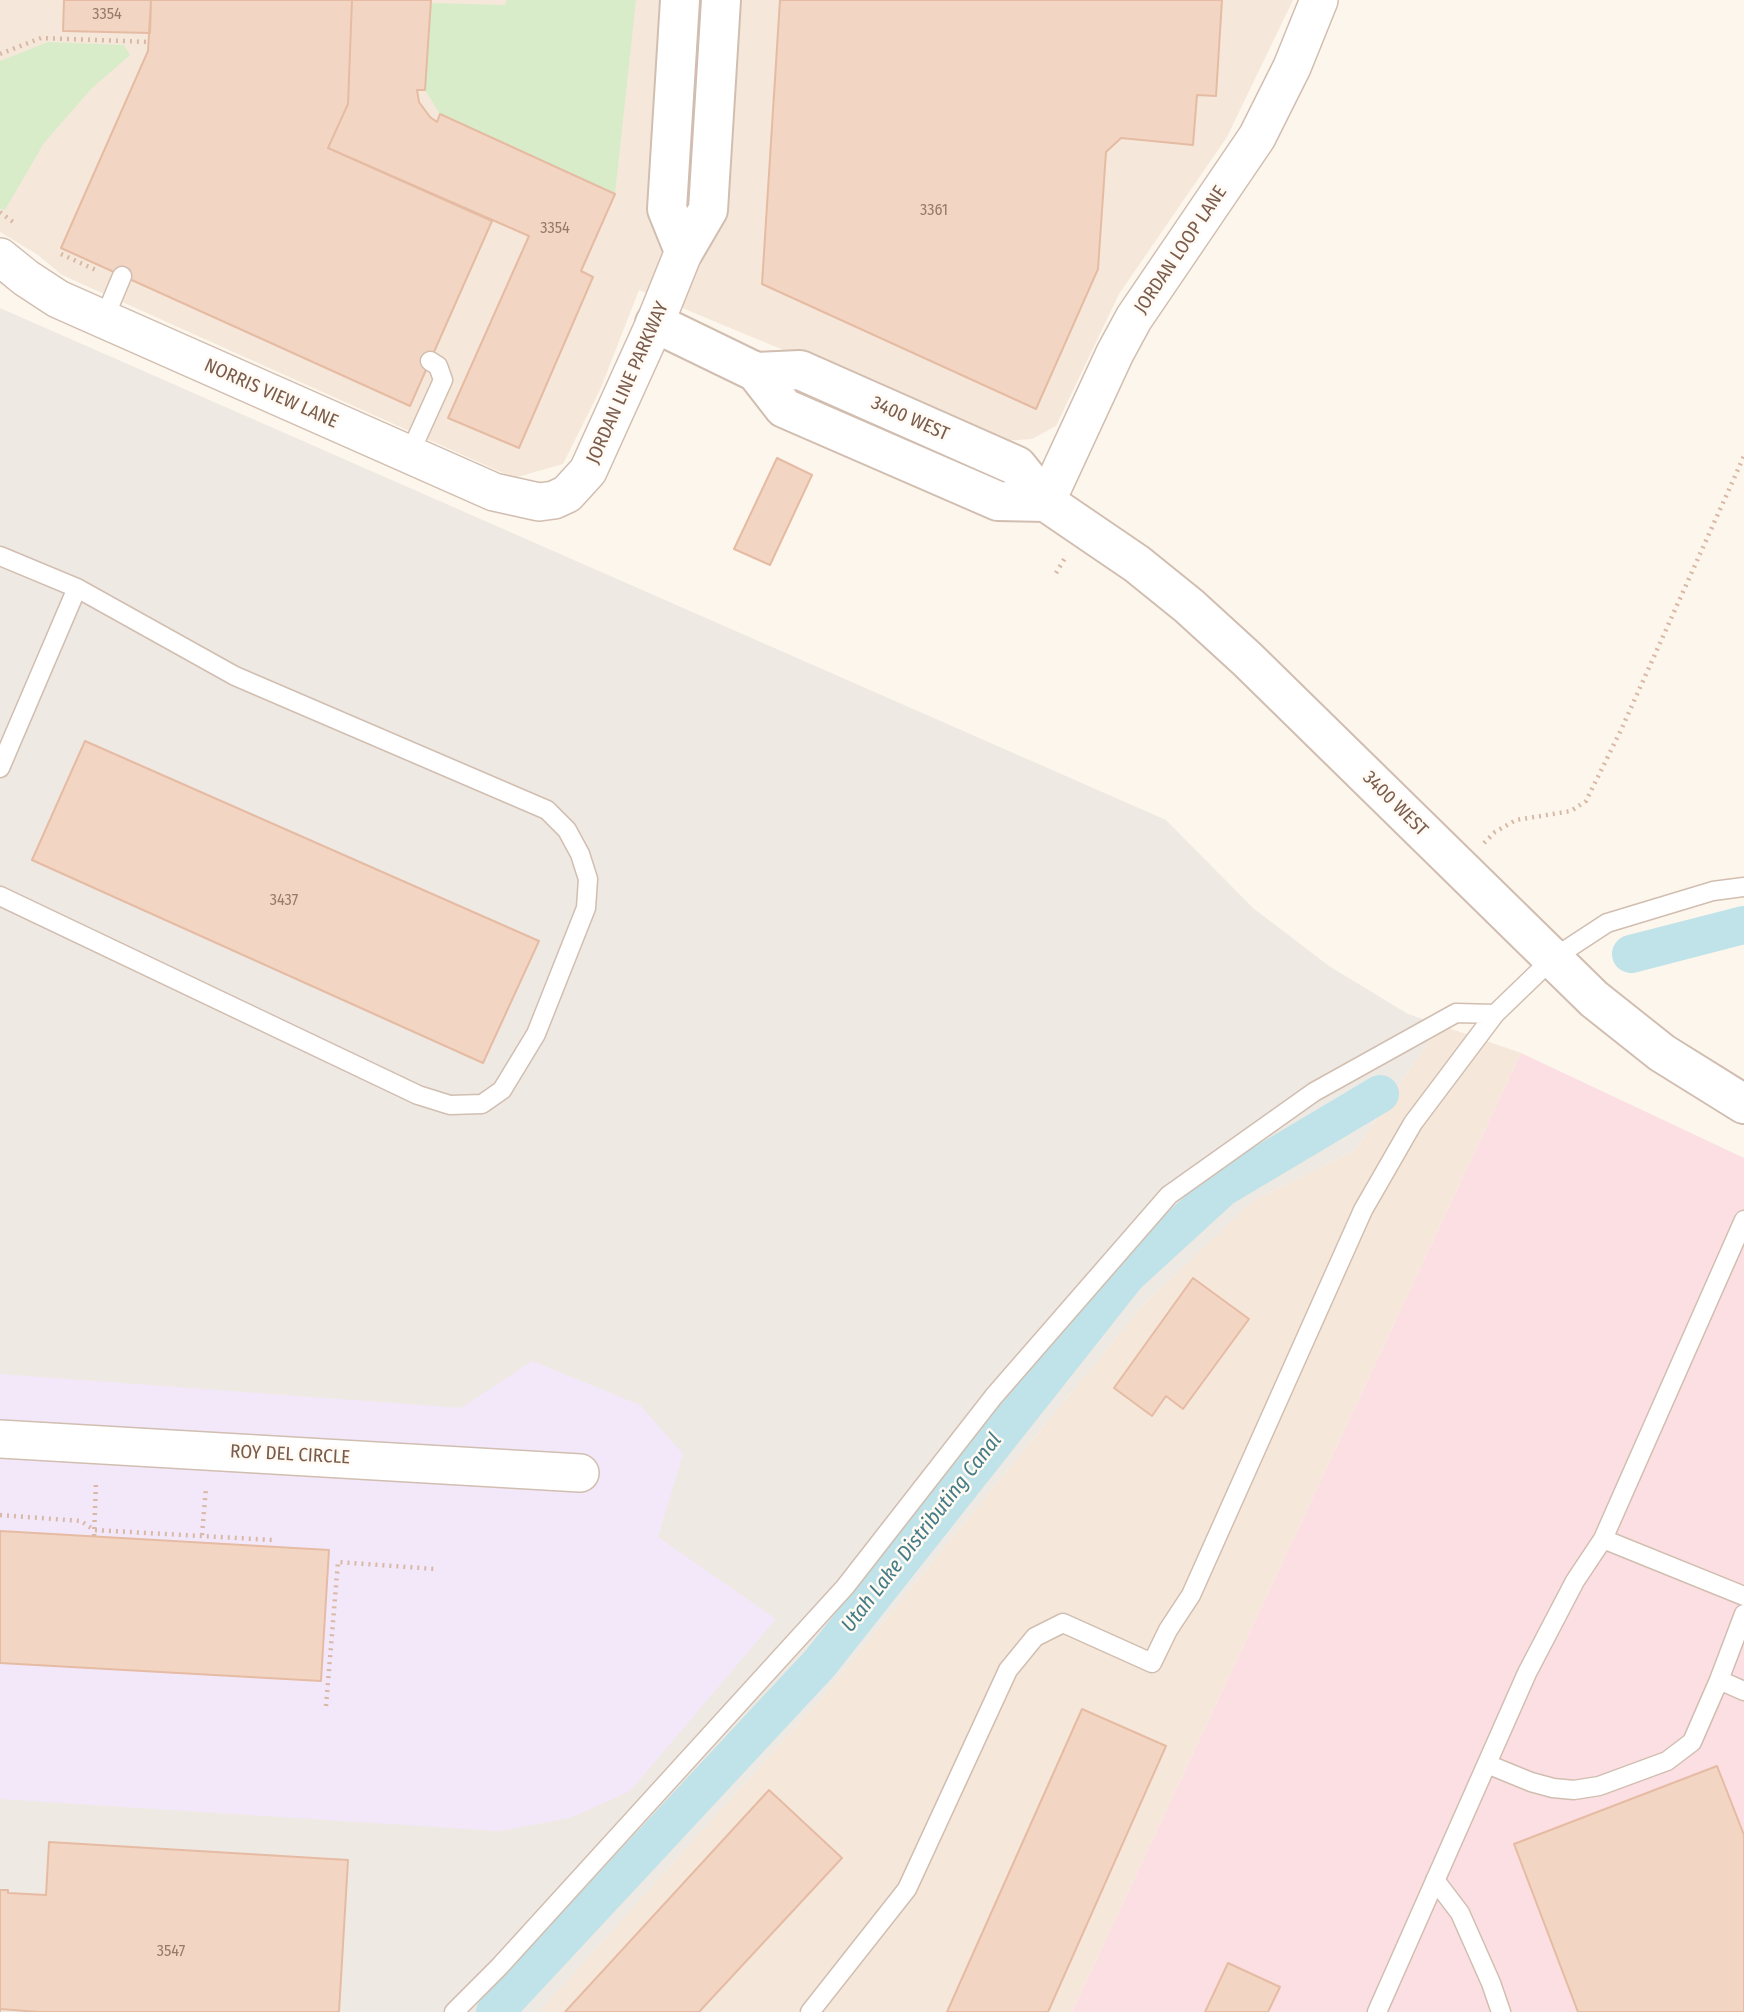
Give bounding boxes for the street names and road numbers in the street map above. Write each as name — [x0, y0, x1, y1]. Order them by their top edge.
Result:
street label: JORDAN LOOP LANE — [1130, 182, 1232, 318]
street label: JORDAN LINE PARKWAY — [582, 299, 674, 467]
street label: NORRIS VIEW LANE — [201, 354, 341, 434]
street label: 3400 WEST — [868, 392, 952, 446]
street label: 3400 WEST — [1358, 767, 1432, 841]
street label: ROY DEL CIRCLE — [229, 1440, 351, 1470]

